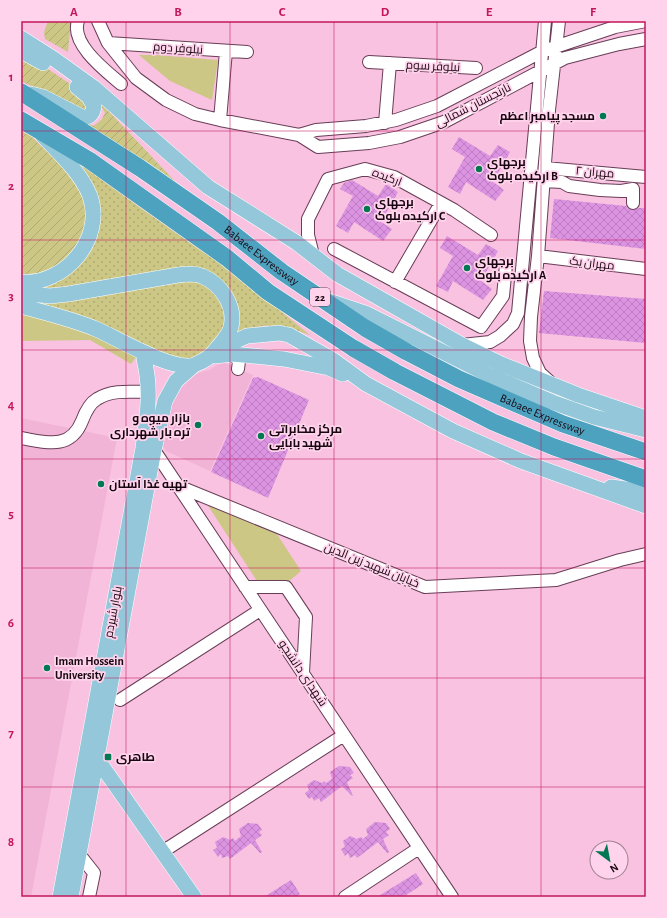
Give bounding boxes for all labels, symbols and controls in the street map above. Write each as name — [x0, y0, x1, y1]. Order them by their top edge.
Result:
text: A — [70, 6, 78, 19]
text: B — [174, 6, 182, 19]
text: C — [279, 6, 286, 19]
text: D — [381, 6, 390, 19]
text: E — [486, 6, 493, 19]
text: F — [590, 6, 597, 19]
street label: نیلوفر دوم — [152, 40, 203, 58]
street label: نیلوفر سوم — [405, 59, 461, 75]
text: 1 — [9, 71, 13, 84]
street label: نارنجستان شمالی — [433, 81, 513, 130]
place label: مسجد پیامبر اعظم — [499, 110, 595, 125]
marker: مسجد پیامبر اعظم — [598, 111, 608, 121]
place label: برجهای ارکیده بلوک B — [487, 156, 558, 184]
marker: برجهای ارکیده بلوک B — [474, 164, 484, 174]
street label: مهران ۲ — [575, 164, 615, 181]
street label: ارکیده — [370, 166, 404, 189]
text: 2 — [8, 180, 14, 193]
place label: برجهای ارکیده بلوک C — [375, 196, 446, 224]
marker: برجهای ارکیده بلوک C — [362, 204, 372, 214]
street label: Babaee Expressway — [222, 223, 301, 288]
street label: مهران یک — [569, 254, 615, 273]
place label: برجهای ارکیده بلوک A — [475, 255, 547, 283]
marker: برجهای ارکیده بلوک A — [462, 263, 472, 273]
road number: 22 — [310, 288, 330, 306]
text: 3 — [8, 290, 14, 303]
street label: Babaee Expressway — [498, 392, 586, 438]
text: 4 — [8, 399, 15, 412]
place label: بازار میوه و تره بار شهرداری — [110, 412, 191, 440]
marker: بازار میوه و تره بار شهرداری — [193, 420, 203, 430]
place label: مرکز مخابراتی شهید بابایی — [269, 423, 342, 451]
marker: مرکز مخابراتی شهید بابایی — [256, 431, 266, 441]
place label: تهیه غذا آستان — [109, 477, 188, 492]
marker: تهیه غذا آستان — [96, 479, 106, 489]
text: 5 — [8, 508, 14, 521]
street label: خیابان شهید زین الدین — [322, 540, 421, 591]
street label: بلوار شیردم — [102, 585, 126, 639]
text: 6 — [8, 617, 14, 630]
street label: شهدای دانشجو — [276, 638, 330, 709]
place label: Imam Hossein University — [55, 655, 124, 682]
marker: Imam Hossein University — [42, 663, 52, 673]
text: 7 — [8, 727, 14, 740]
place label: طاهری — [116, 751, 155, 765]
marker: طاهری — [103, 752, 113, 762]
text: 8 — [8, 836, 14, 849]
north arrow — [589, 840, 629, 880]
text: N — [608, 861, 620, 875]

